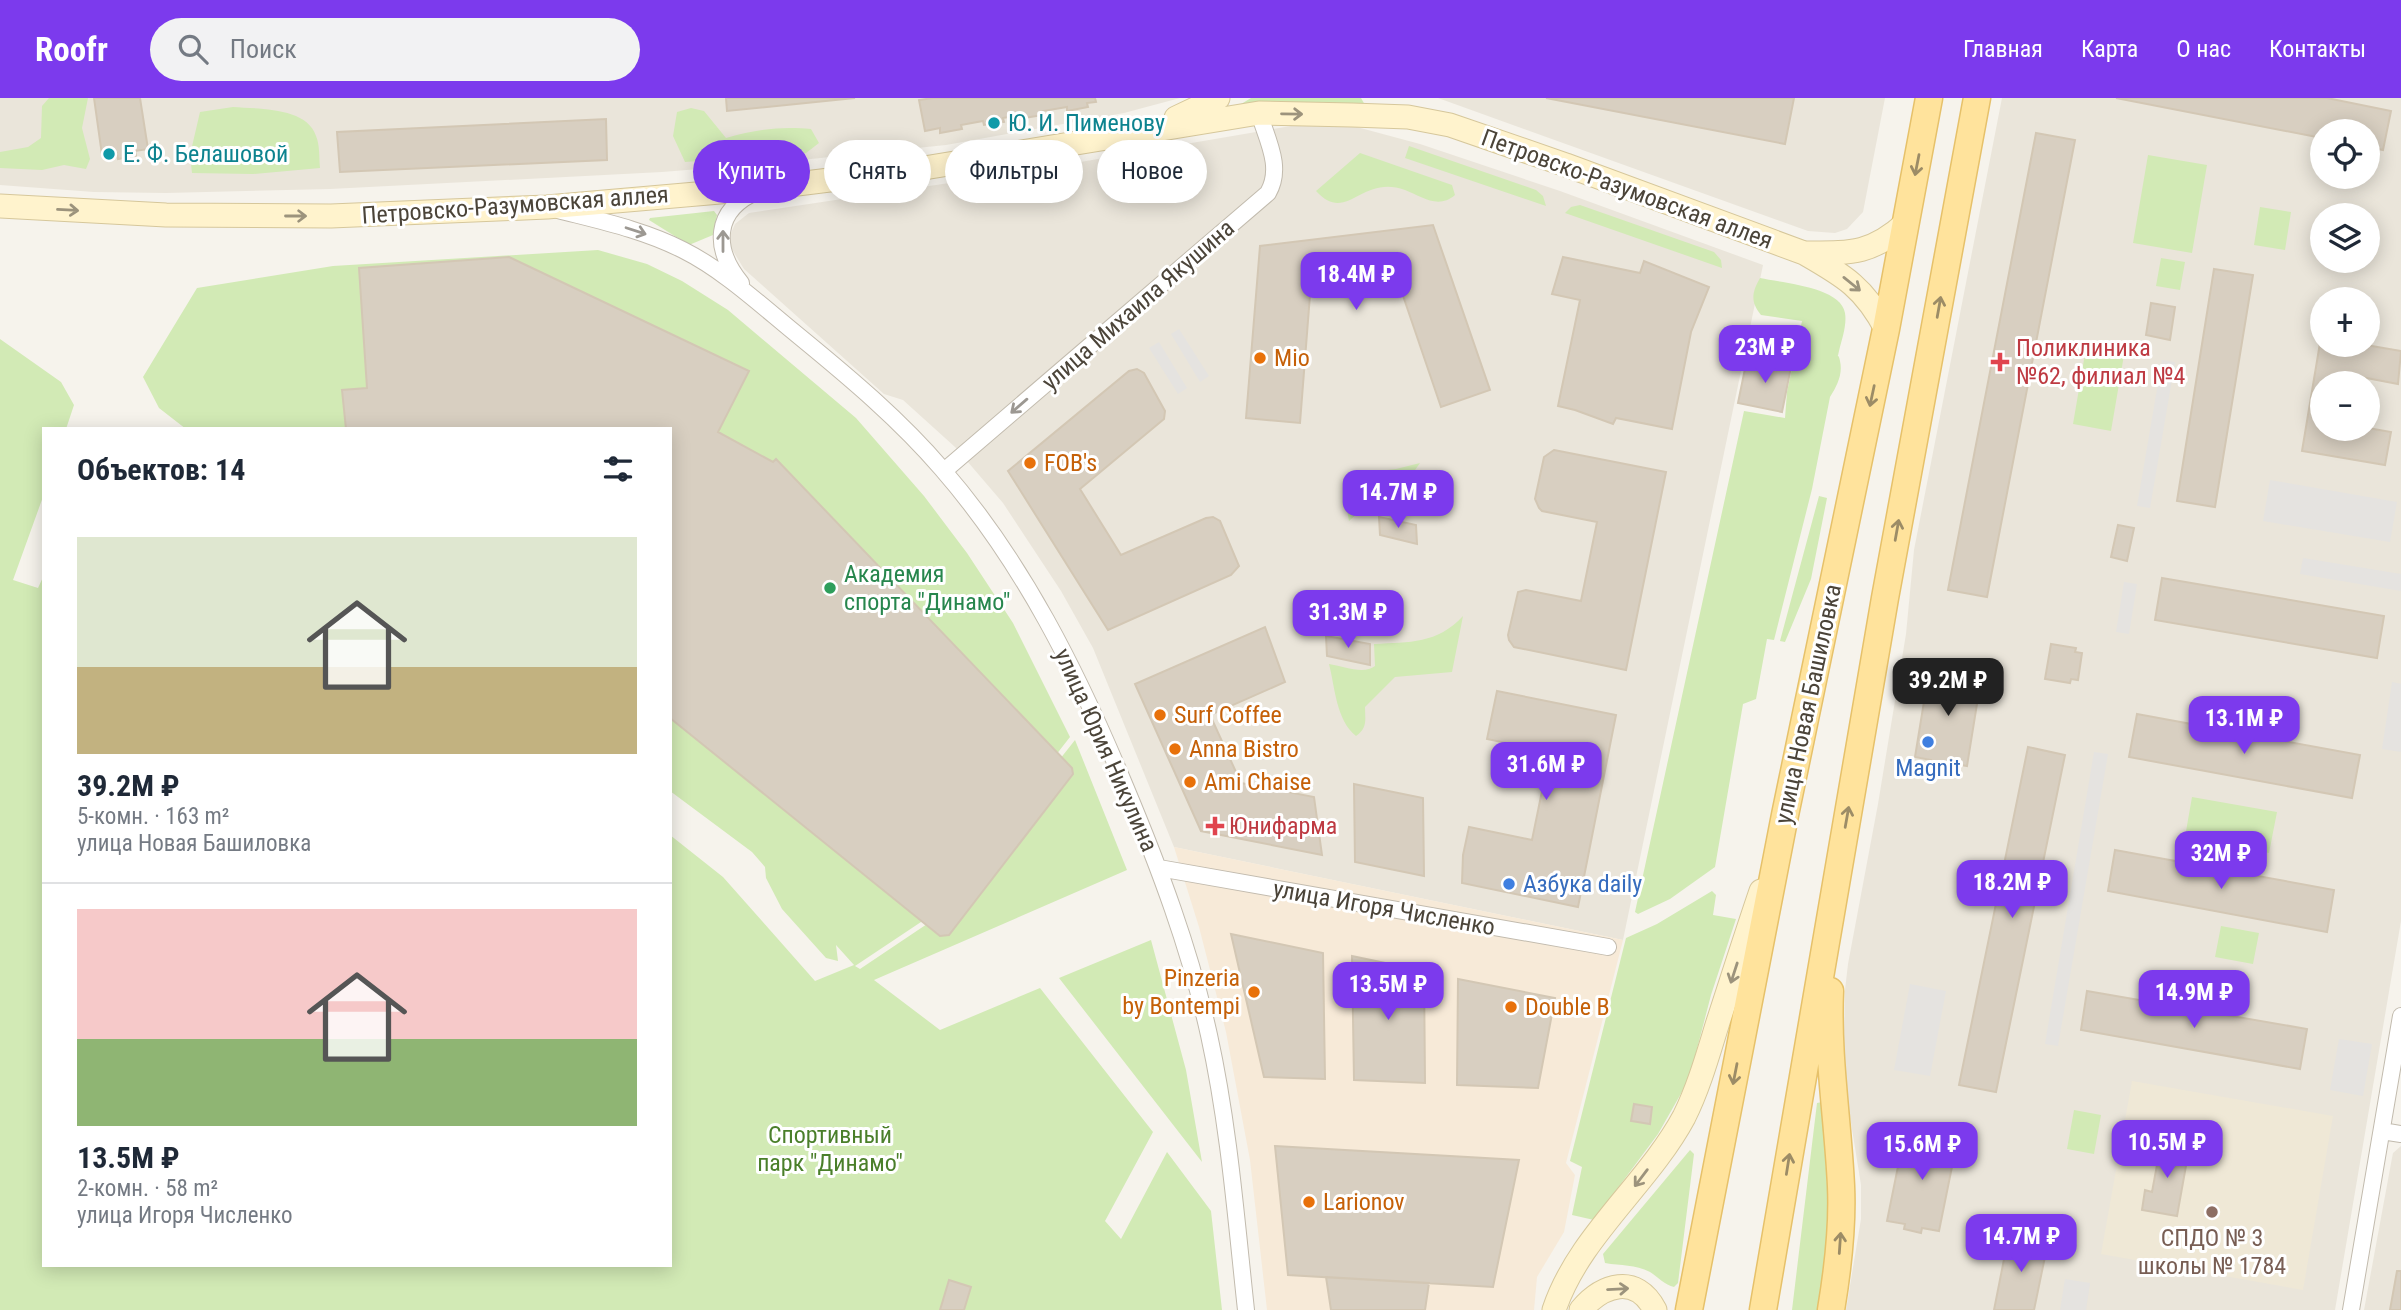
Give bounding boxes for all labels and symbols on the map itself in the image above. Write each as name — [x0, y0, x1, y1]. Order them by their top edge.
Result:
one-way arrow — [1280, 107, 1303, 121]
place label: Ю. И. Пименову — [1008, 109, 1165, 137]
marker: Ю. И. Пименову — [986, 115, 1002, 131]
street label: Петровско-Разумовская аллея — [1478, 123, 1776, 255]
place label: Е. Ф. Белашовой — [123, 140, 288, 168]
marker: Е. Ф. Белашовой — [101, 146, 117, 162]
one-way arrow — [1909, 153, 1923, 176]
street label: Петровско-Разумовская аллея — [361, 180, 669, 230]
one-way arrow — [56, 204, 79, 217]
one-way arrow — [284, 209, 307, 223]
street label: улица Михаила Якушина — [1036, 214, 1240, 396]
one-way arrow — [625, 226, 647, 239]
one-way arrow — [716, 229, 730, 252]
pin: 18.4M ₽ — [1291, 252, 1421, 312]
one-way arrow — [1843, 276, 1861, 291]
one-way arrow — [1932, 296, 1946, 319]
pin: 23M ₽ — [1716, 326, 1814, 385]
place label: Поликлиника №62, филиал №4 — [2016, 334, 2186, 390]
place label: Mio — [1274, 344, 1310, 372]
marker: Mio — [1252, 350, 1268, 366]
marker: Поликлиника №62, филиал №4 — [1990, 352, 2010, 372]
one-way arrow — [1864, 384, 1878, 407]
one-way arrow — [1011, 398, 1029, 414]
place label: FOB's — [1044, 449, 1097, 477]
marker: FOB's — [1022, 455, 1038, 471]
pin: 14.7M ₽ — [1333, 470, 1463, 530]
one-way arrow — [1891, 519, 1905, 542]
place label: Академия спорта "Динамо" — [844, 560, 1010, 616]
marker: Академия спорта "Динамо" — [822, 580, 838, 596]
street label: улица Новая Башиловка — [1769, 582, 1847, 826]
pin: 31.3M ₽ — [1283, 590, 1413, 650]
street label: улица Юрия Никулина — [1049, 644, 1163, 856]
pin: 39.2M ₽ — [1883, 658, 2013, 718]
pin: 13.1M ₽ — [2179, 696, 2309, 756]
place label: Surf Coffee — [1174, 701, 1282, 729]
marker: Surf Coffee — [1152, 707, 1168, 723]
marker: Magnit — [1920, 734, 1936, 750]
place label: Anna Bistro — [1189, 735, 1299, 763]
marker: Anna Bistro — [1167, 741, 1183, 757]
pin: 31.6M ₽ — [1481, 742, 1611, 802]
place label: Magnit — [1895, 754, 1961, 782]
place label: Ami Chaise — [1204, 768, 1311, 796]
marker: Ami Chaise — [1182, 774, 1198, 790]
one-way arrow — [1841, 806, 1854, 829]
place label: Юнифарма — [1229, 812, 1337, 840]
marker: Юнифарма — [1207, 818, 1223, 834]
pin: 32M ₽ — [2172, 832, 2270, 891]
pin: 18.2M ₽ — [1947, 860, 2077, 920]
place label: Азбука daily — [1523, 870, 1642, 898]
street label: улица Игоря Численко — [1271, 875, 1497, 941]
marker: Азбука daily — [1501, 876, 1517, 892]
pin: 13.5M ₽ — [1323, 962, 1453, 1022]
one-way arrow — [1727, 962, 1740, 984]
place label: Pinzeria by Bontempi — [1122, 964, 1240, 1020]
pin: 14.9M ₽ — [2129, 970, 2259, 1030]
marker: Pinzeria by Bontempi — [1246, 984, 1262, 1000]
place label: Double B — [1525, 993, 1610, 1021]
marker: Double B — [1503, 999, 1519, 1015]
one-way arrow — [1727, 1062, 1741, 1085]
park label: Спортивный парк "Динамо" — [757, 1121, 903, 1177]
pin: 10.5M ₽ — [2102, 1121, 2232, 1180]
pin: 15.6M ₽ — [1857, 1122, 1987, 1182]
one-way arrow — [1782, 1153, 1795, 1176]
one-way arrow — [1634, 1168, 1648, 1187]
place label: Larionov — [1323, 1188, 1405, 1216]
marker: Larionov — [1301, 1194, 1317, 1210]
marker: СПДО № 3 школы № 1784 — [2204, 1204, 2220, 1220]
pin: 14.7M ₽ — [1956, 1214, 2086, 1274]
place label: СПДО № 3 школы № 1784 — [2138, 1224, 2286, 1280]
one-way arrow — [1834, 1231, 1847, 1254]
one-way arrow — [1606, 1282, 1629, 1295]

